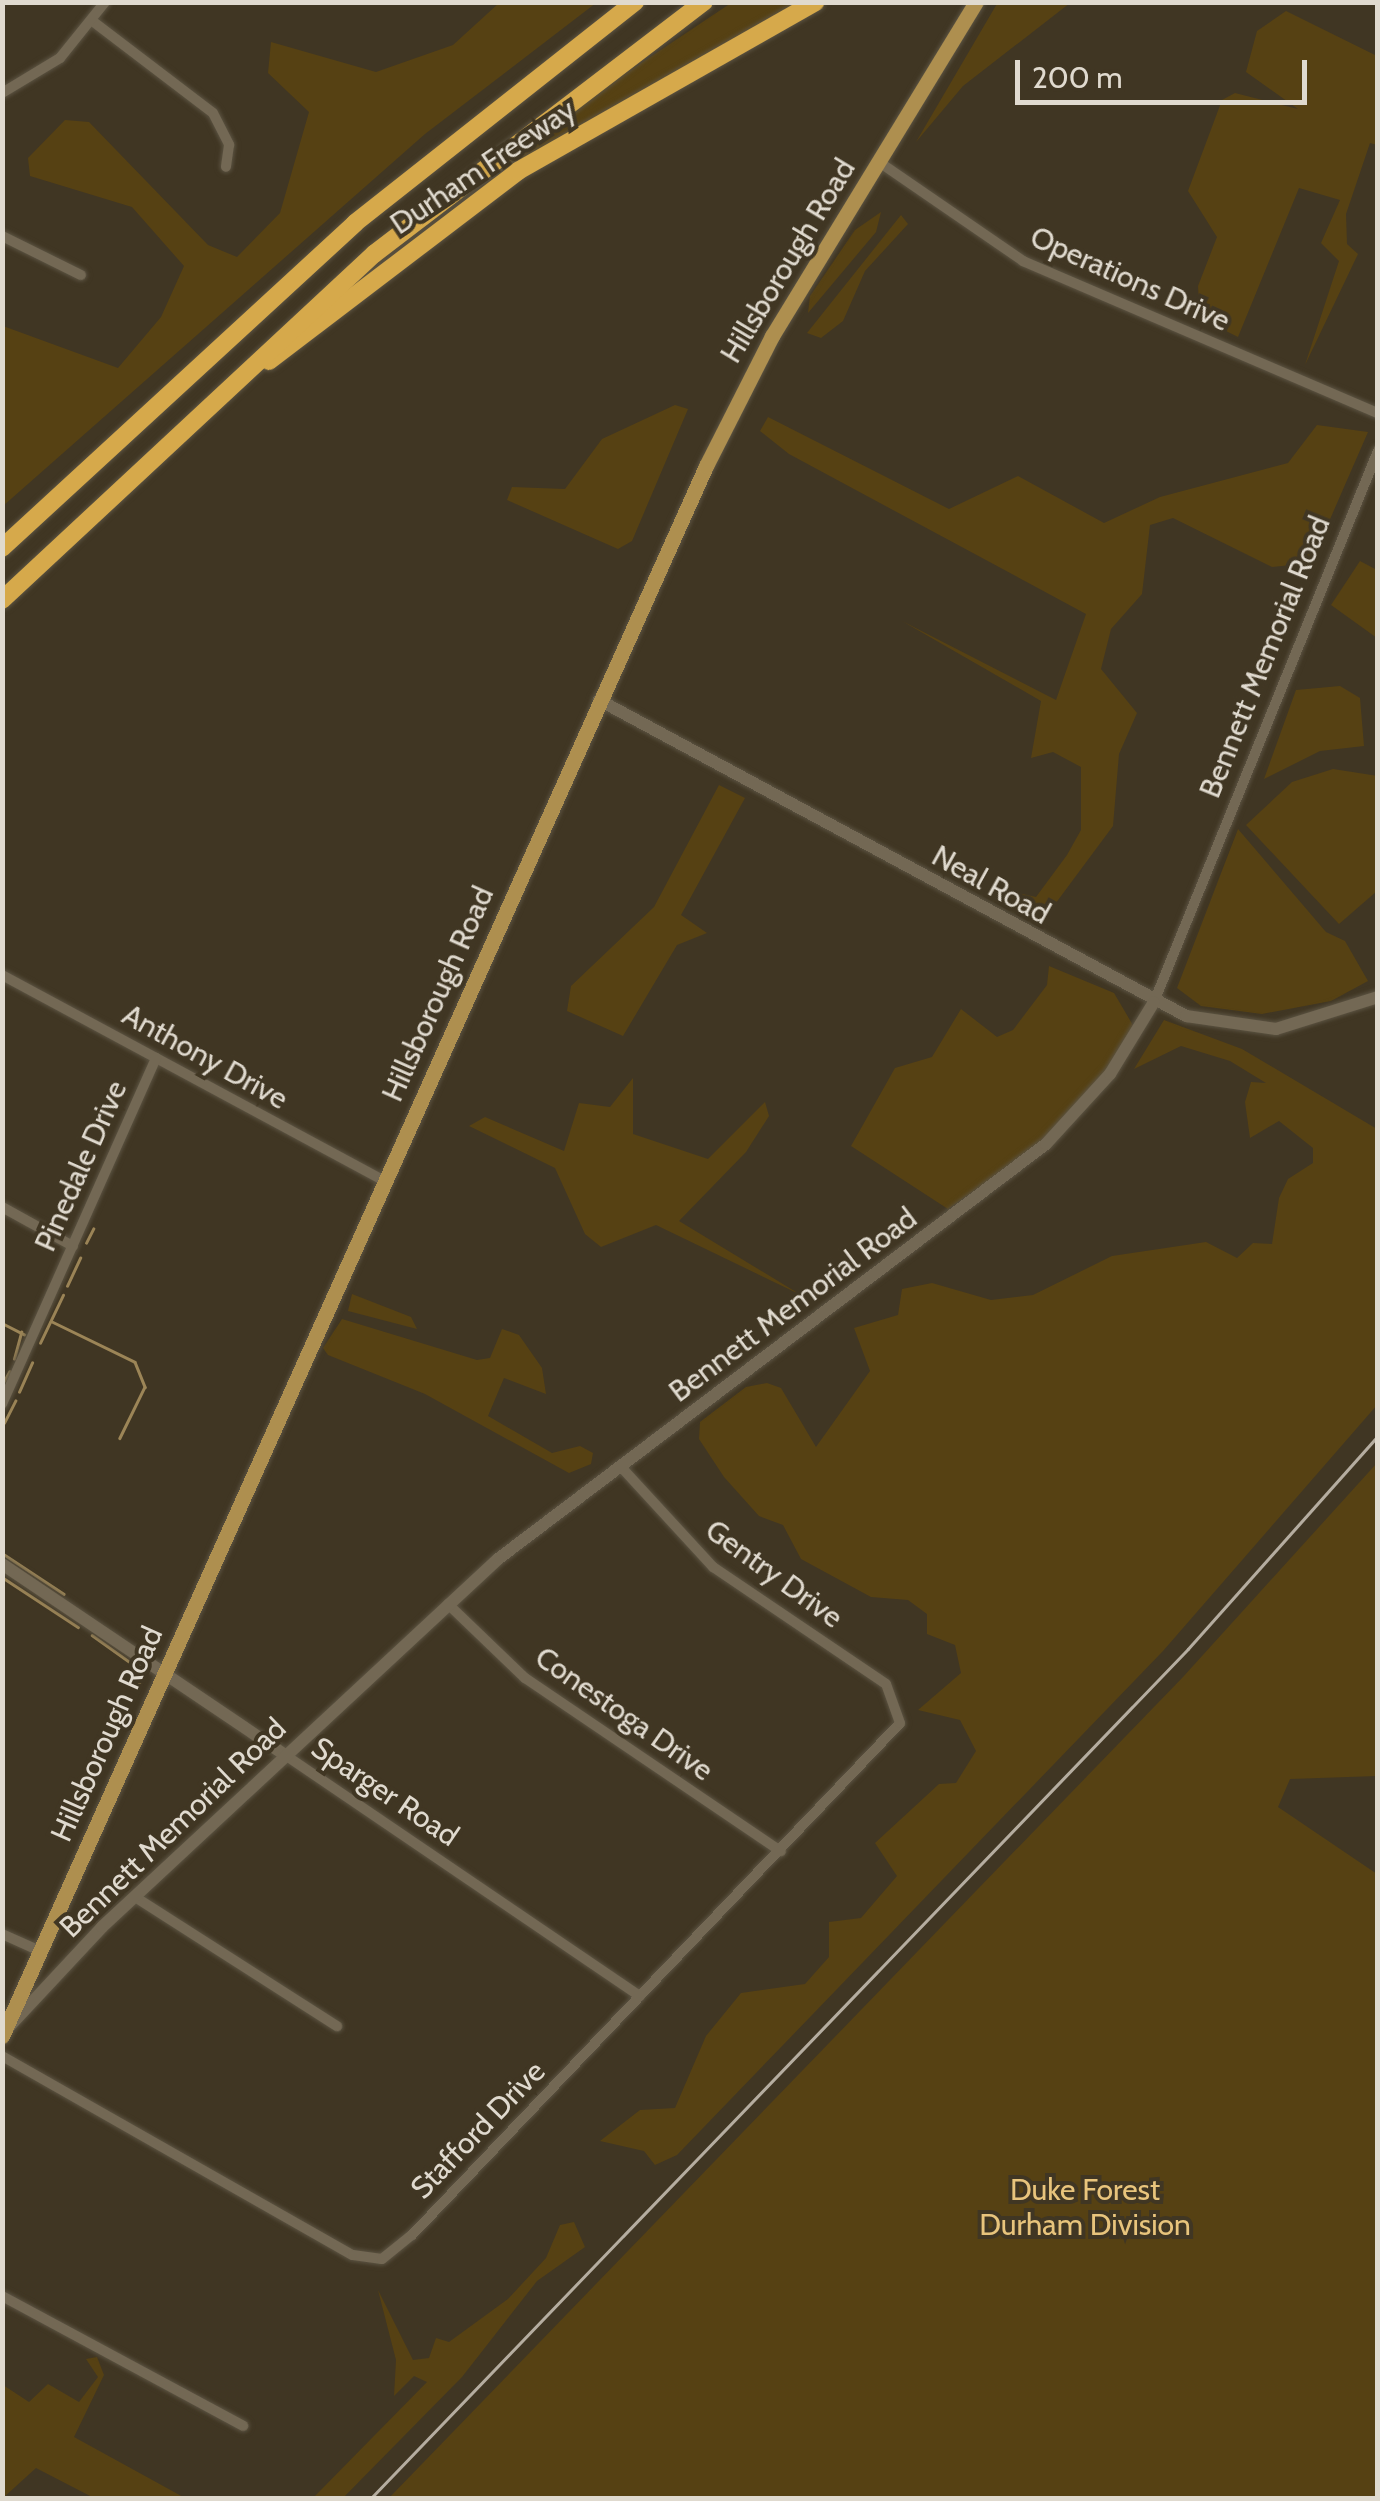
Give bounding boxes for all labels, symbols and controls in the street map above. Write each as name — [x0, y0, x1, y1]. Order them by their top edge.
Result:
scale bar — [1020, 40, 1312, 102]
text: 200 m — [1032, 59, 1123, 96]
street label: Durham Freeway — [384, 92, 582, 242]
street label: Hillsborough Road — [713, 153, 863, 369]
street label: Operations Drive — [1025, 219, 1235, 339]
street label: Bennett Memorial Road — [1192, 511, 1338, 803]
street label: Neal Road — [926, 838, 1056, 932]
street label: Hillsborough Road — [375, 881, 501, 1107]
street label: Anthony Drive — [116, 997, 294, 1117]
street label: Pinedale Drive — [27, 1075, 135, 1257]
street label: Bennett Memorial Road — [662, 1200, 924, 1410]
street label: Gentry Drive — [698, 1512, 850, 1636]
street label: Hillsborough Road — [44, 1621, 170, 1847]
street label: Conestoga Drive — [528, 1639, 720, 1789]
street label: Bennett Memorial Road — [52, 1711, 294, 1945]
street label: Sparger Road — [305, 1730, 465, 1854]
street label: Stafford Drive — [403, 2054, 553, 2206]
park label: Duke Forest Durham Division — [979, 2172, 1191, 2242]

